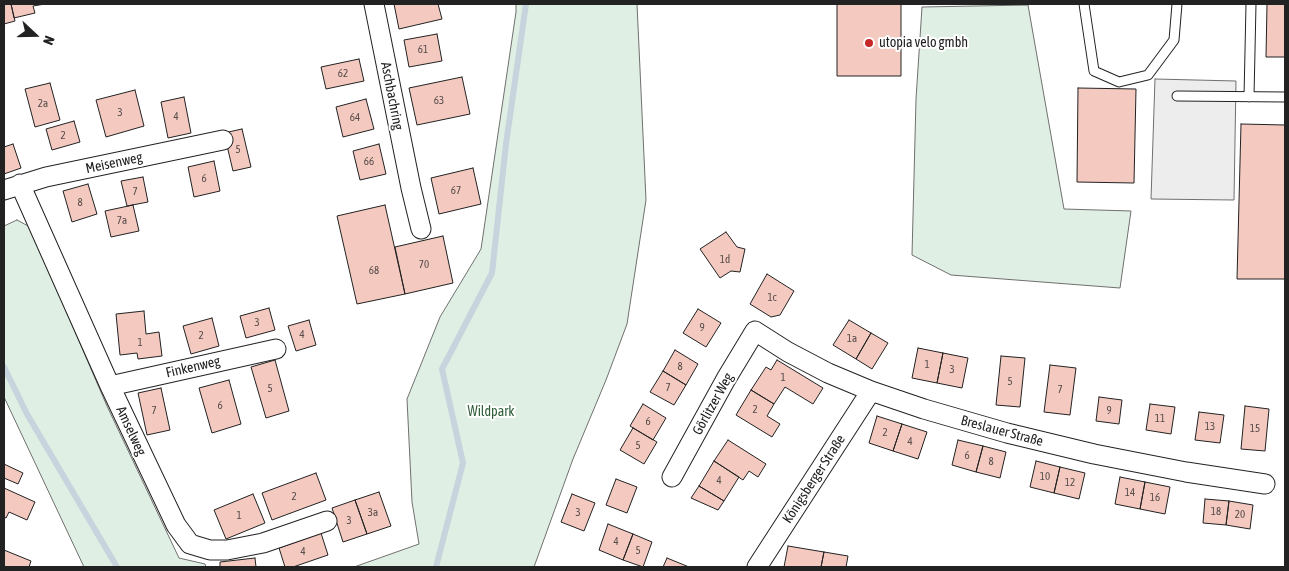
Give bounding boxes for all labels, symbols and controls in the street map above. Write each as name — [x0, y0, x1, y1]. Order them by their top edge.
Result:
north arrow — [10, 10, 60, 60]
text: N — [40, 34, 58, 47]
place label: utopia velo gmbh — [879, 35, 968, 51]
marker: utopia velo gmbh — [863, 37, 875, 49]
house number: 61 — [418, 43, 428, 57]
street label: Aschbachring — [377, 61, 407, 131]
house number: 62 — [338, 67, 348, 81]
house number: 63 — [434, 94, 444, 108]
house number: 2a — [38, 97, 48, 111]
house number: 3 — [117, 106, 123, 120]
house number: 4 — [173, 110, 179, 124]
house number: 64 — [350, 111, 360, 125]
house number: 2 — [60, 129, 66, 143]
house number: 5 — [235, 143, 241, 157]
street label: Meisenweg — [84, 149, 144, 177]
house number: 66 — [364, 155, 374, 169]
house number: 6 — [201, 172, 207, 186]
house number: 67 — [451, 184, 461, 198]
house number: 7 — [132, 185, 138, 199]
house number: 8 — [77, 196, 83, 210]
house number: 7a — [117, 214, 127, 228]
house number: 1d — [720, 253, 730, 267]
house number: 70 — [419, 258, 429, 272]
house number: 68 — [369, 264, 379, 278]
house number: 1c — [767, 291, 777, 305]
house number: 3 — [254, 316, 260, 330]
house number: 9 — [699, 321, 705, 335]
house number: 4 — [299, 328, 305, 342]
house number: 2 — [198, 329, 204, 343]
house number: 1a — [847, 332, 857, 346]
house number: 1 — [137, 336, 143, 350]
street label: Finkenweg — [164, 353, 222, 381]
house number: 1 — [924, 358, 930, 372]
house number: 8 — [677, 360, 683, 374]
house number: 3 — [949, 363, 955, 377]
street label: Görlitzer Weg — [689, 370, 737, 438]
house number: 1 — [780, 371, 786, 385]
house number: 5 — [1007, 375, 1013, 389]
house number: 7 — [665, 381, 671, 395]
house number: 5 — [267, 382, 273, 396]
house number: 7 — [1057, 383, 1063, 397]
house number: 6 — [217, 399, 223, 413]
house number: 2 — [752, 403, 758, 417]
street label: Amselweg — [112, 404, 150, 458]
house number: 7 — [151, 404, 157, 418]
park label: Wildpark — [467, 404, 515, 420]
house number: 9 — [1106, 404, 1112, 418]
street label: Breslauer Straße — [959, 412, 1045, 450]
house number: 11 — [1155, 412, 1165, 426]
house number: 6 — [645, 415, 651, 429]
house number: 13 — [1205, 420, 1215, 434]
house number: 15 — [1250, 422, 1260, 436]
house number: 2 — [882, 426, 888, 440]
street label: Königsberger Straße — [779, 432, 849, 526]
house number: 4 — [907, 435, 913, 449]
house number: 5 — [635, 439, 641, 453]
house number: 6 — [964, 449, 970, 463]
house number: 8 — [988, 455, 994, 469]
house number: 10 — [1040, 470, 1050, 484]
house number: 4 — [716, 474, 722, 488]
house number: 12 — [1065, 476, 1075, 490]
house number: 14 — [1125, 486, 1135, 500]
house number: 2 — [291, 490, 297, 504]
house number: 16 — [1150, 491, 1160, 505]
house number: 18 — [1211, 505, 1221, 519]
house number: 3a — [368, 506, 378, 520]
house number: 3 — [575, 506, 581, 520]
house number: 20 — [1235, 508, 1245, 522]
house number: 1 — [236, 509, 242, 523]
house number: 3 — [346, 514, 352, 528]
house number: 4 — [613, 535, 619, 549]
house number: 5 — [635, 544, 641, 558]
house number: 4 — [300, 545, 306, 559]

